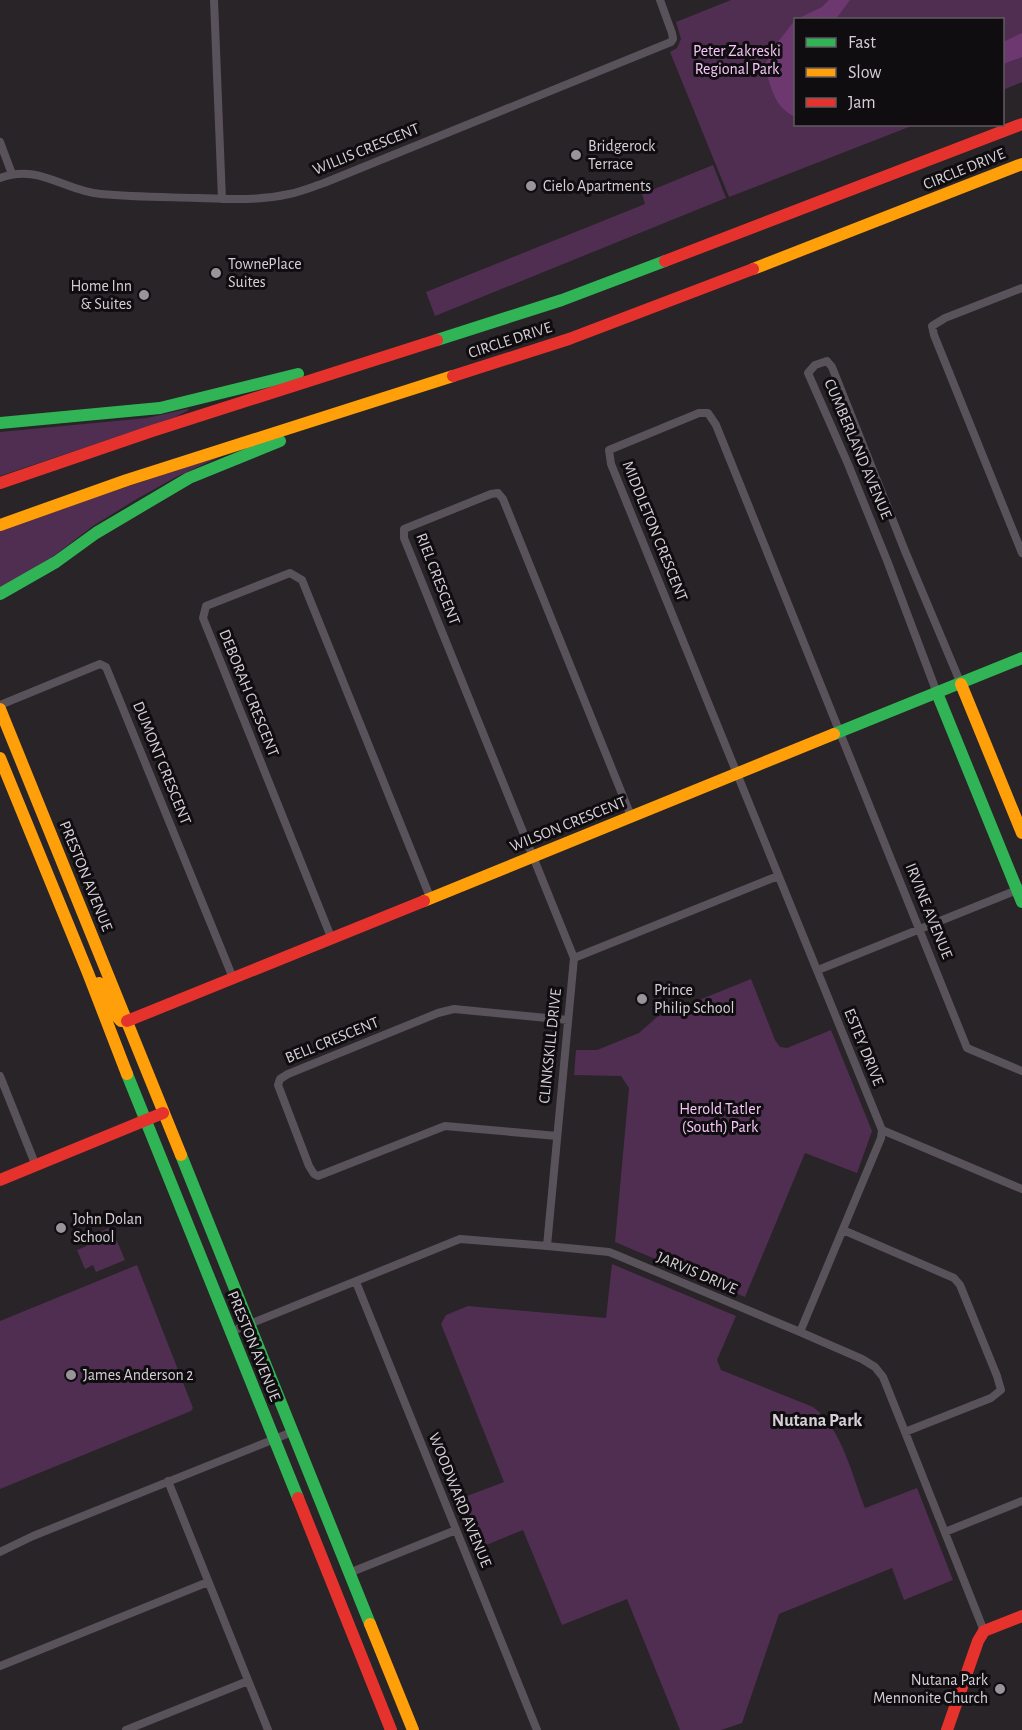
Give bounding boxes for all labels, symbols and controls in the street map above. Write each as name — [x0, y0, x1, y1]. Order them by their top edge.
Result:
legend — [794, 18, 1004, 126]
text: Fast — [848, 34, 876, 52]
park label: Peter Zakreski Regional Park — [693, 43, 781, 77]
text: Slow — [848, 64, 881, 82]
text: Jam — [848, 94, 876, 112]
street label: WILLIS CRESCENT — [310, 120, 422, 178]
place label: Bridgerock Terrace — [588, 138, 656, 172]
street label: CIRCLE DRIVE — [921, 145, 1007, 193]
marker: Bridgerock Terrace — [569, 148, 583, 162]
place label: Cielo Apartments — [543, 178, 651, 194]
marker: Cielo Apartments — [524, 179, 538, 193]
place label: TownePlace Suites — [228, 256, 302, 290]
marker: TownePlace Suites — [209, 266, 223, 280]
place label: Home Inn & Suites — [70, 278, 132, 312]
marker: Home Inn & Suites — [137, 288, 151, 302]
street label: CIRCLE DRIVE — [466, 319, 554, 361]
street label: CUMBERLAND AVENUE — [821, 377, 895, 522]
street label: MIDDLETON CRESCENT — [620, 459, 691, 604]
street label: RIEL CRESCENT — [413, 531, 463, 627]
street label: DEBORAH CRESCENT — [216, 627, 282, 759]
street label: DUMONT CRESCENT — [130, 699, 194, 827]
street label: WILSON CRESCENT — [508, 793, 628, 855]
street label: PRESTON AVENUE — [57, 819, 116, 934]
street label: IRVINE AVENUE — [903, 861, 956, 961]
place label: Prince Philip School — [654, 982, 735, 1016]
street label: CLINKSKILL DRIVE — [536, 987, 564, 1104]
marker: Prince Philip School — [635, 992, 649, 1006]
street label: ESTEY DRIVE — [841, 1006, 887, 1088]
street label: BELL CRESCENT — [283, 1014, 381, 1066]
park label: Herold Tatler (South) Park — [679, 1101, 762, 1135]
place label: John Dolan School — [73, 1211, 142, 1245]
marker: John Dolan School — [54, 1221, 68, 1235]
street label: JARVIS DRIVE — [654, 1249, 740, 1297]
street label: PRESTON AVENUE — [225, 1289, 284, 1404]
place label: James Anderson 2 — [83, 1367, 194, 1383]
marker: James Anderson 2 — [64, 1368, 78, 1382]
district label: Nutana Park — [772, 1412, 862, 1430]
street label: WOODWARD AVENUE — [426, 1430, 494, 1570]
place label: Nutana Park Mennonite Church — [873, 1672, 989, 1706]
marker: Nutana Park Mennonite Church — [993, 1682, 1007, 1696]

